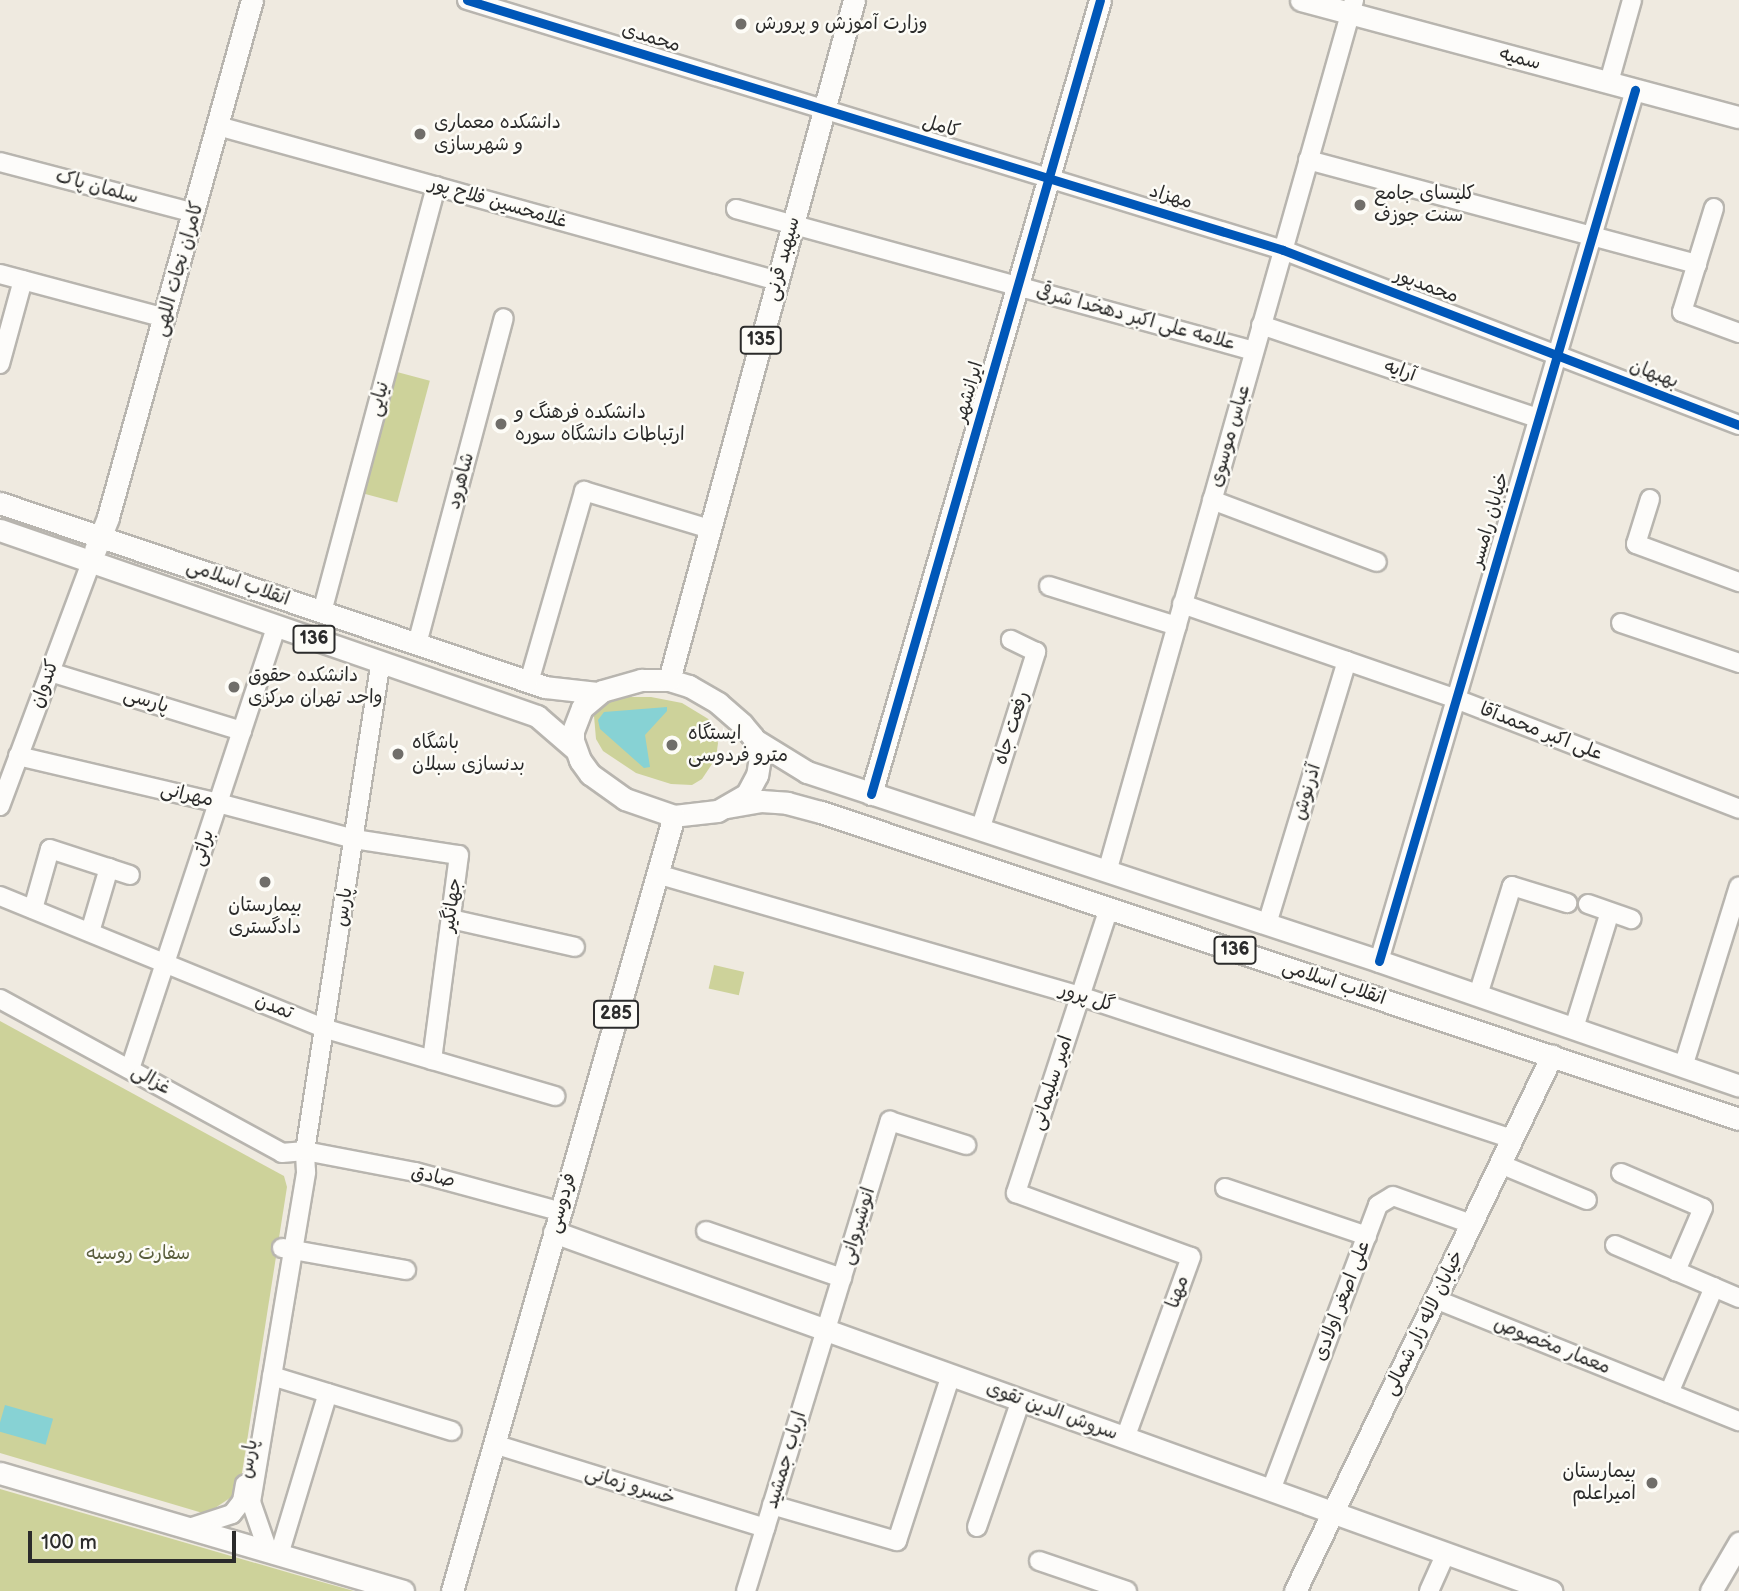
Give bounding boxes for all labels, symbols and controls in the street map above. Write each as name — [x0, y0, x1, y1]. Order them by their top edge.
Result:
place label: وزارت آموزش و پرورش — [755, 13, 928, 35]
marker: وزارت آموزش و پرورش — [733, 16, 749, 32]
street label: محمدی — [619, 18, 683, 58]
street label: سمیه — [1497, 43, 1543, 75]
street label: کامل — [919, 111, 963, 143]
place label: دانشکده معماری و شهرسازی — [434, 112, 561, 156]
marker: دانشکده معماری و شهرسازی — [412, 126, 428, 142]
street label: سلمان پاک — [53, 165, 141, 209]
street label: غلامحسین فلاح‌ پور — [426, 172, 570, 234]
street label: مهزاد — [1147, 180, 1195, 214]
place label: کلیسای جامع سنت جوزف — [1374, 183, 1475, 227]
marker: کلیسای جامع سنت جوزف — [1352, 197, 1368, 213]
street label: کامران نجات اللهی — [149, 199, 209, 339]
street label: سپهبد قرنی — [761, 214, 805, 304]
street label: محمدپور — [1391, 263, 1461, 309]
street label: علامه علی اکبر دهخدا شرقی — [1033, 280, 1239, 356]
road number: 135 — [738, 326, 784, 354]
street label: بهبهان — [1626, 354, 1682, 394]
street label: آرایه — [1381, 355, 1419, 387]
street label: ایرانشهر — [949, 359, 989, 425]
street label: نیایی — [363, 379, 395, 419]
street label: عباس موسوی — [1204, 382, 1256, 490]
place label: دانشکده فرهنگ و ارتباطات دانشگاه سوره — [515, 402, 685, 446]
marker: دانشکده فرهنگ و ارتباطات دانشگاه سوره — [493, 416, 509, 432]
street label: شاهرود — [443, 450, 479, 512]
street label: خیابان رامسر — [1465, 470, 1515, 570]
street label: انقلاب اسلامی — [184, 555, 292, 611]
road number: 136 — [291, 624, 337, 654]
street label: کندوان — [26, 657, 64, 711]
place label: دانشکده حقوق واحد تهران مرکزی — [248, 665, 382, 709]
marker: دانشکده حقوق واحد تهران مرکزی — [226, 679, 242, 695]
street label: پارسی — [121, 683, 171, 719]
street label: رفعت جاه — [989, 688, 1035, 768]
street label: علی اکبر محمدآقا — [1476, 698, 1606, 766]
place label: ایستگاه مترو فردوسی — [688, 723, 788, 767]
place label: باشگاه بدنسازی سبلان — [412, 732, 525, 776]
marker: ایستگاه مترو فردوسی — [662, 735, 682, 755]
marker: باشگاه بدنسازی سبلان — [390, 746, 406, 762]
street label: آذرنوش — [1288, 761, 1326, 823]
street label: مهرانی — [158, 778, 216, 812]
street label: براتی — [186, 827, 220, 869]
marker: بیمارستان دادگستری — [255, 872, 275, 892]
street label: جهانگیر — [437, 877, 467, 933]
street label: پارس — [330, 886, 358, 928]
place label: بیمارستان دادگستری — [228, 895, 302, 939]
road number: 136 — [1212, 936, 1258, 965]
street label: انقلاب اسلامی — [1279, 956, 1389, 1010]
street label: گل پرور — [1057, 979, 1117, 1017]
street label: تمدن — [252, 989, 296, 1025]
road number: 285 — [592, 1000, 640, 1028]
street label: امیر سلیمانی — [1026, 1033, 1078, 1133]
street label: غزالی — [127, 1060, 175, 1100]
street label: صادق — [409, 1161, 457, 1193]
street label: فردوسی — [543, 1170, 581, 1236]
street label: انوشیروانی — [835, 1185, 881, 1267]
street label: علی اصغر اولادی — [1309, 1238, 1375, 1364]
park label: سفارت روسیه — [86, 1243, 190, 1265]
street label: خیابان لاله زار شمالی — [1379, 1247, 1469, 1399]
street label: مهنا — [1162, 1273, 1194, 1311]
street label: معمار مخصوص — [1490, 1312, 1614, 1380]
street label: سروش الدین تقوی — [983, 1377, 1121, 1445]
street label: ارباب جمشید — [760, 1408, 812, 1512]
street label: پارس — [235, 1438, 263, 1480]
place label: بیمارستان امیراعلم — [1562, 1461, 1636, 1505]
street label: خسرو زمانی — [582, 1462, 678, 1510]
marker: بیمارستان امیراعلم — [1642, 1473, 1662, 1493]
scale bar — [32, 1518, 240, 1562]
text: 100 m — [41, 1530, 97, 1555]

